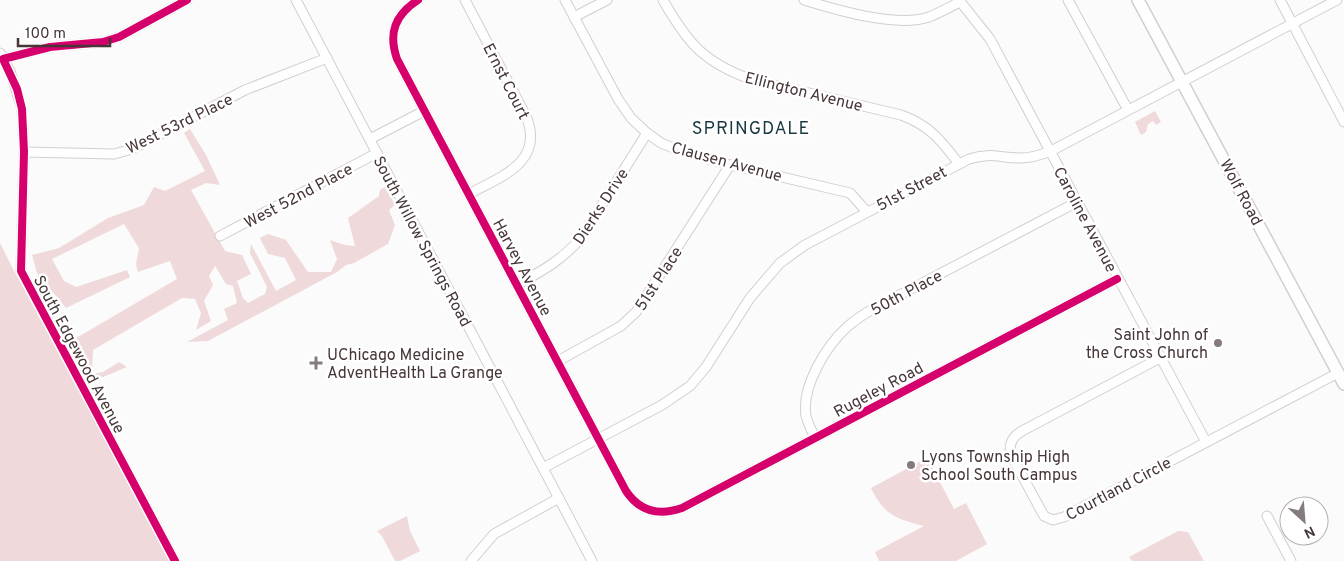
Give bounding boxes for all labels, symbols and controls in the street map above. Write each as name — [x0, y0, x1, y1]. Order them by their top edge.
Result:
scale bar — [18, 15, 110, 47]
text: 100 m — [25, 25, 66, 44]
street label: Ernst Court — [478, 40, 533, 123]
street label: Ellington Avenue — [743, 69, 864, 117]
street label: West 53rd Place — [123, 90, 237, 159]
district label: SPRINGDALE — [692, 118, 810, 141]
street label: Clausen Avenue — [669, 139, 784, 187]
street label: South Willow Springs Road — [368, 153, 475, 331]
street label: Wolf Road — [1214, 156, 1266, 230]
street label: West 52nd Place — [241, 160, 357, 234]
street label: 51st Street — [873, 163, 951, 217]
street label: Caroline Avenue — [1048, 164, 1120, 276]
street label: Dierks Drive — [570, 165, 634, 249]
street label: Harvey Avenue — [487, 216, 555, 320]
street label: 51st Place — [632, 243, 688, 315]
street label: 50th Place — [868, 267, 946, 321]
street label: South Edgewood Avenue — [28, 272, 128, 437]
place label: Saint John of the Cross Church — [1086, 326, 1209, 364]
marker: Saint John of the Cross Church — [1212, 337, 1224, 349]
place label: UChicago Medicine AdventHealth La Grange — [327, 346, 503, 384]
marker: UChicago Medicine AdventHealth La Grange — [309, 356, 323, 370]
street label: Rugeley Road — [831, 359, 927, 423]
place label: Lyons Township High School South Campus — [921, 448, 1078, 486]
street label: Courtland Circle — [1063, 454, 1175, 526]
marker: Lyons Township High School South Campus — [905, 459, 917, 471]
north arrow — [1279, 496, 1329, 546]
text: N — [1301, 521, 1317, 541]

